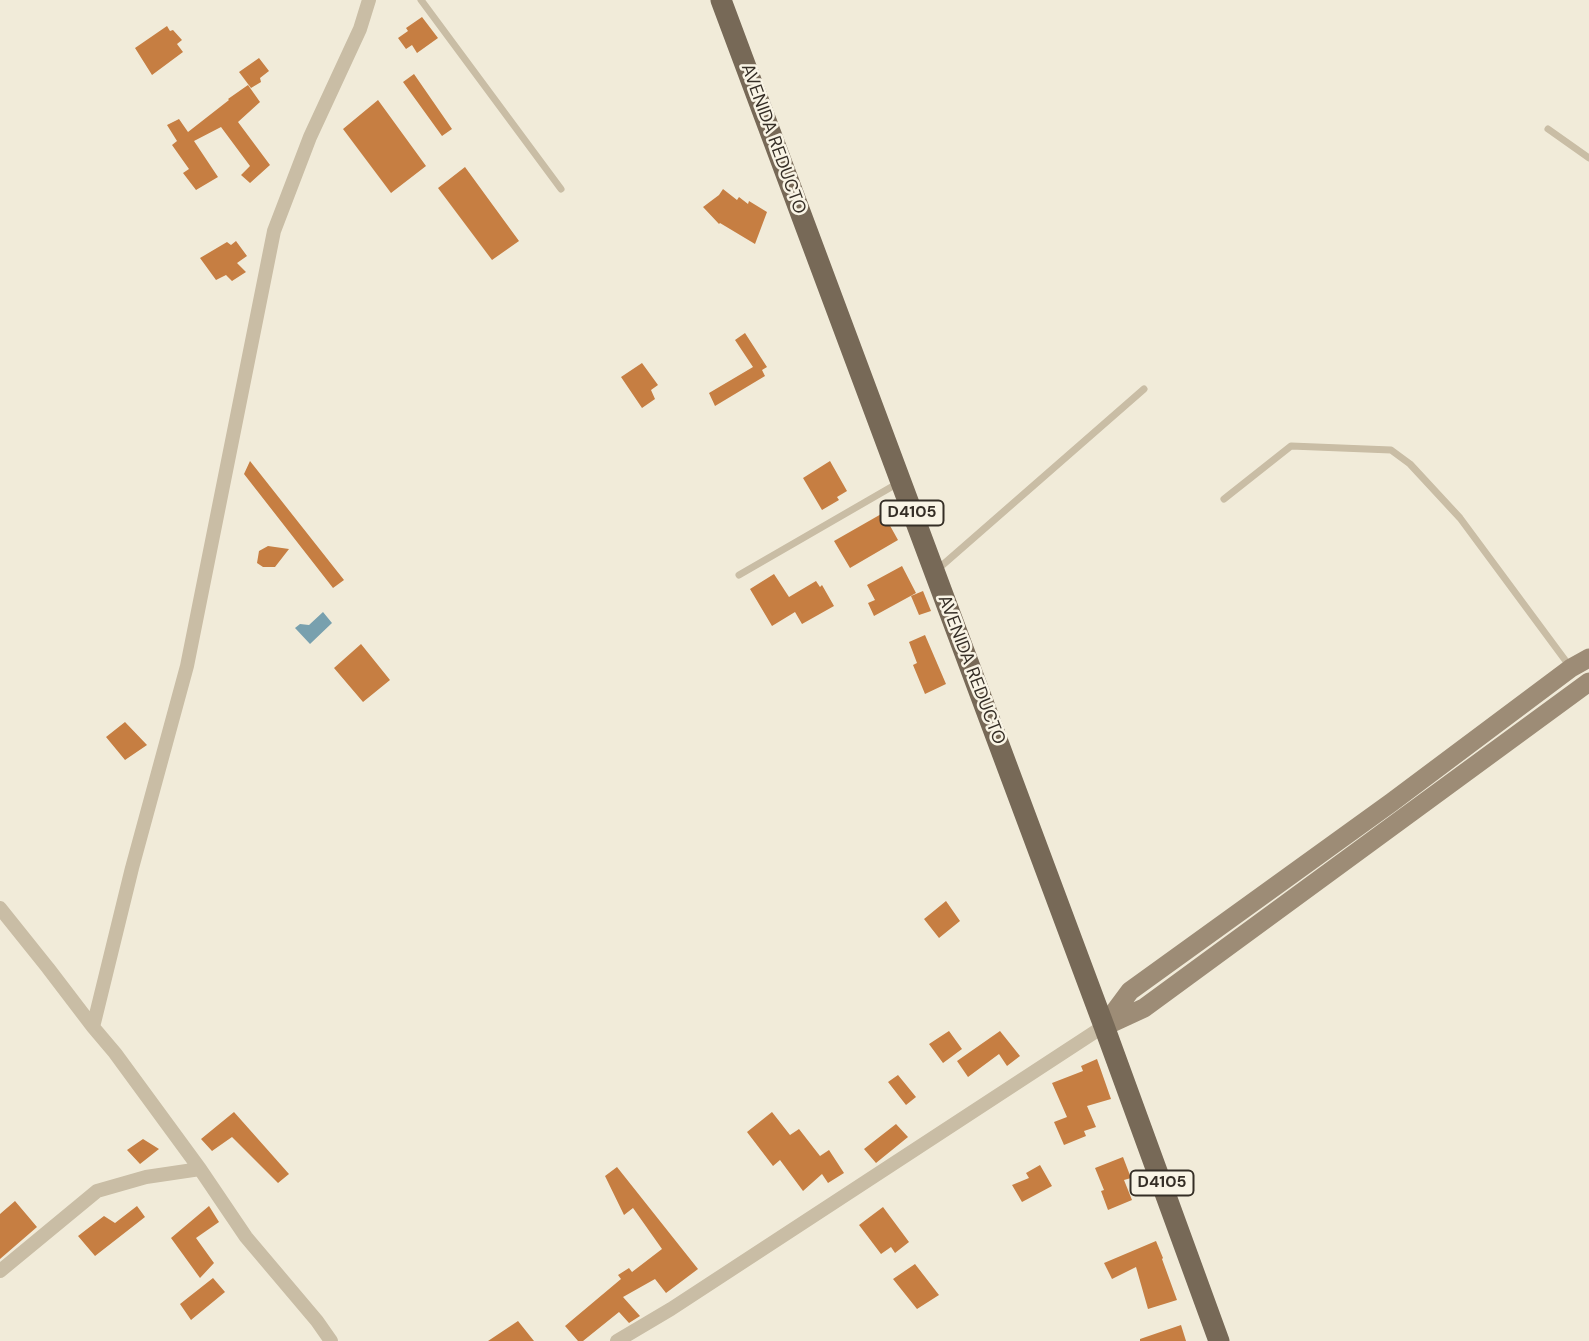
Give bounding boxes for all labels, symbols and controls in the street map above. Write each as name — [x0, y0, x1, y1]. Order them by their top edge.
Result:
street label: AVENIDA REDUCTO — [736, 61, 810, 217]
road number: D4105 — [880, 500, 944, 526]
street label: AVENIDA REDUCTO — [933, 592, 1009, 748]
road number: D4105 — [1130, 1170, 1194, 1196]

